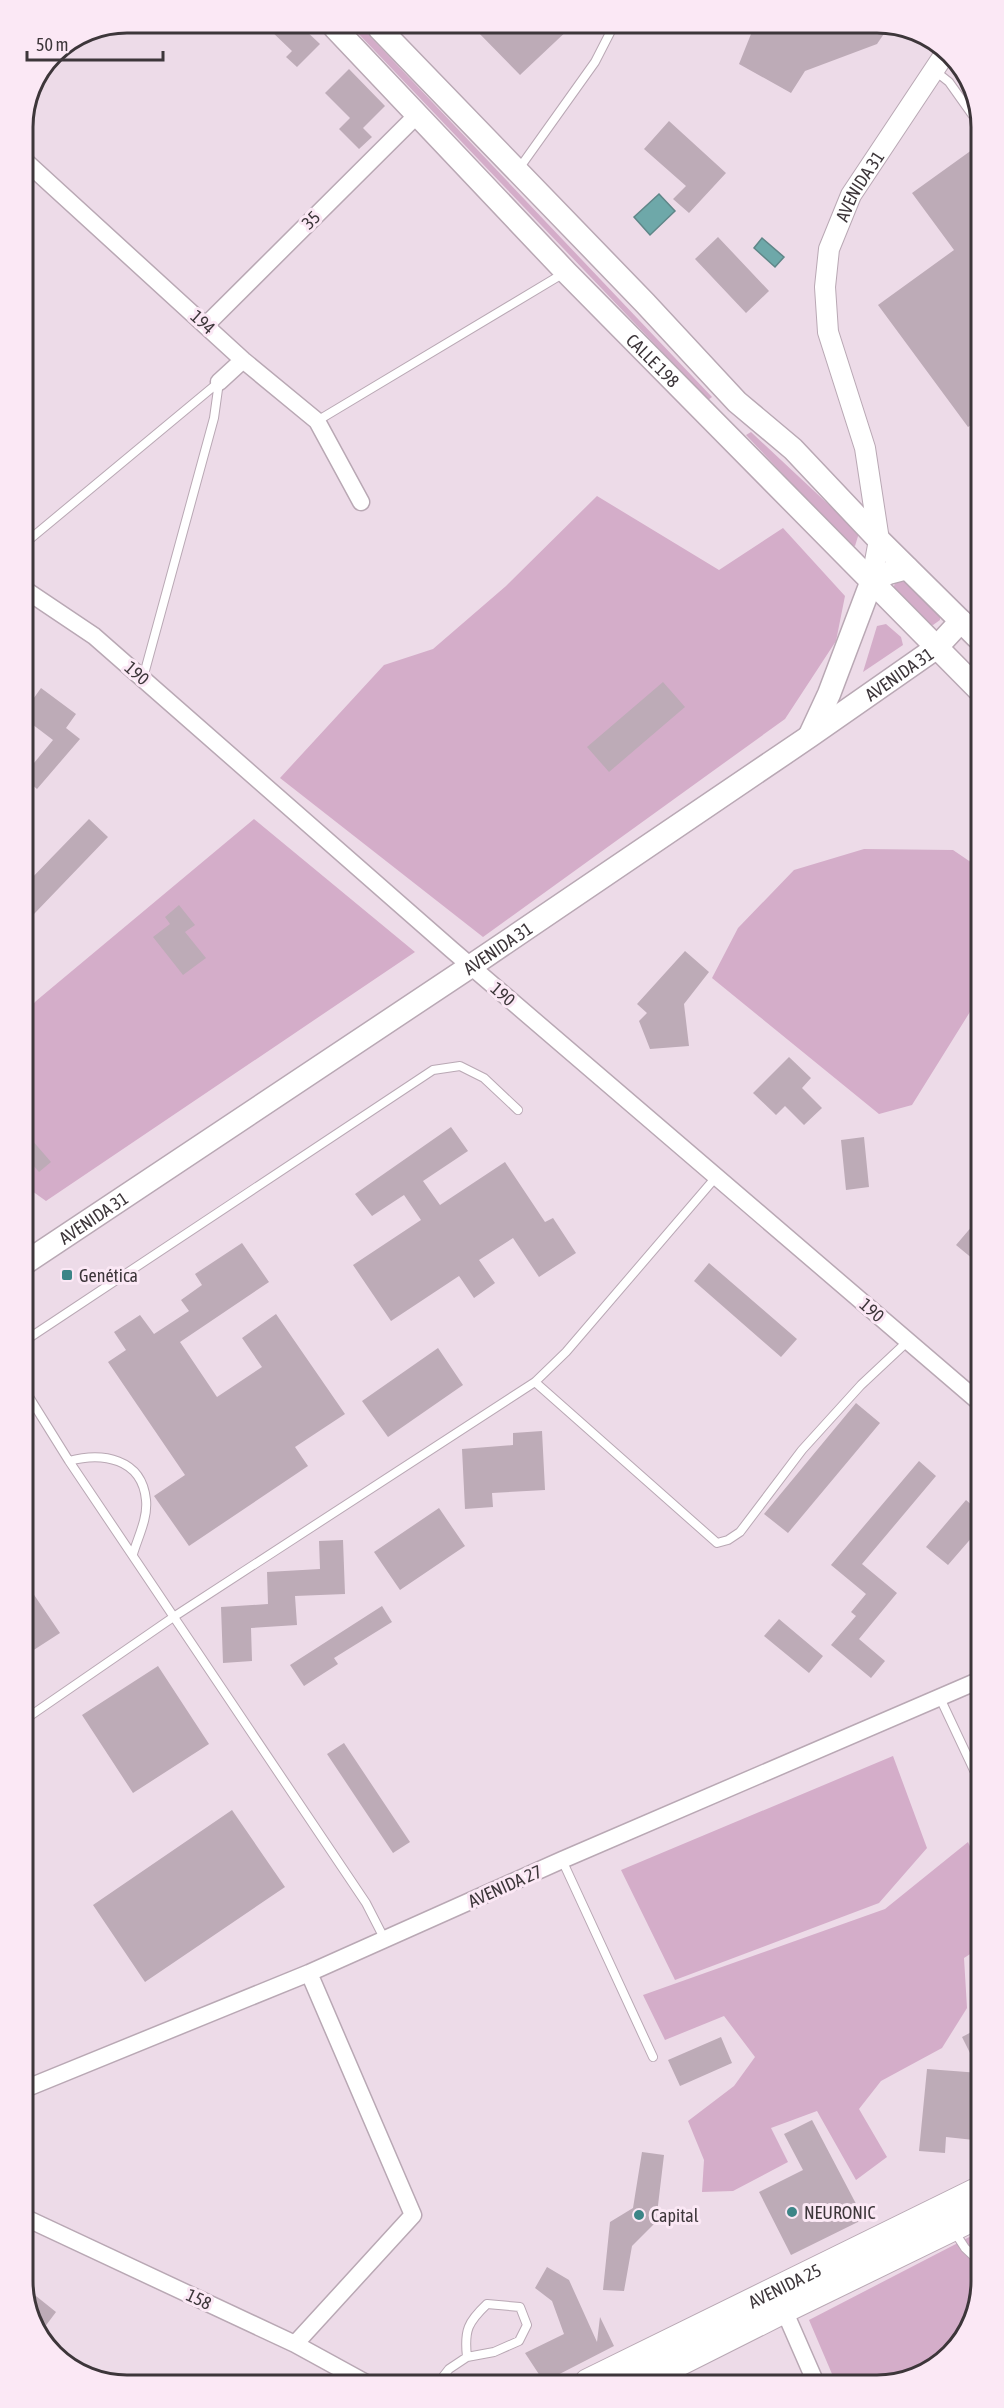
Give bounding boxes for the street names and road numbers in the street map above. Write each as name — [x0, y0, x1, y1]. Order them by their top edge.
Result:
street label: AVENIDA 31 — [831, 147, 888, 224]
street label: 35 — [298, 207, 324, 233]
street label: 194 — [187, 306, 219, 338]
street label: CALLE 198 — [622, 329, 684, 391]
street label: AVENIDA 31 — [861, 643, 937, 705]
street label: 190 — [121, 657, 153, 689]
street label: AVENIDA 31 — [459, 917, 536, 979]
street label: 190 — [487, 978, 519, 1010]
street label: AVENIDA 31 — [55, 1187, 132, 1248]
street label: 190 — [856, 1294, 888, 1326]
street label: AVENIDA 27 — [465, 1860, 545, 1912]
street label: AVENIDA 25 — [745, 2259, 824, 2312]
street label: 158 — [183, 2284, 215, 2314]

